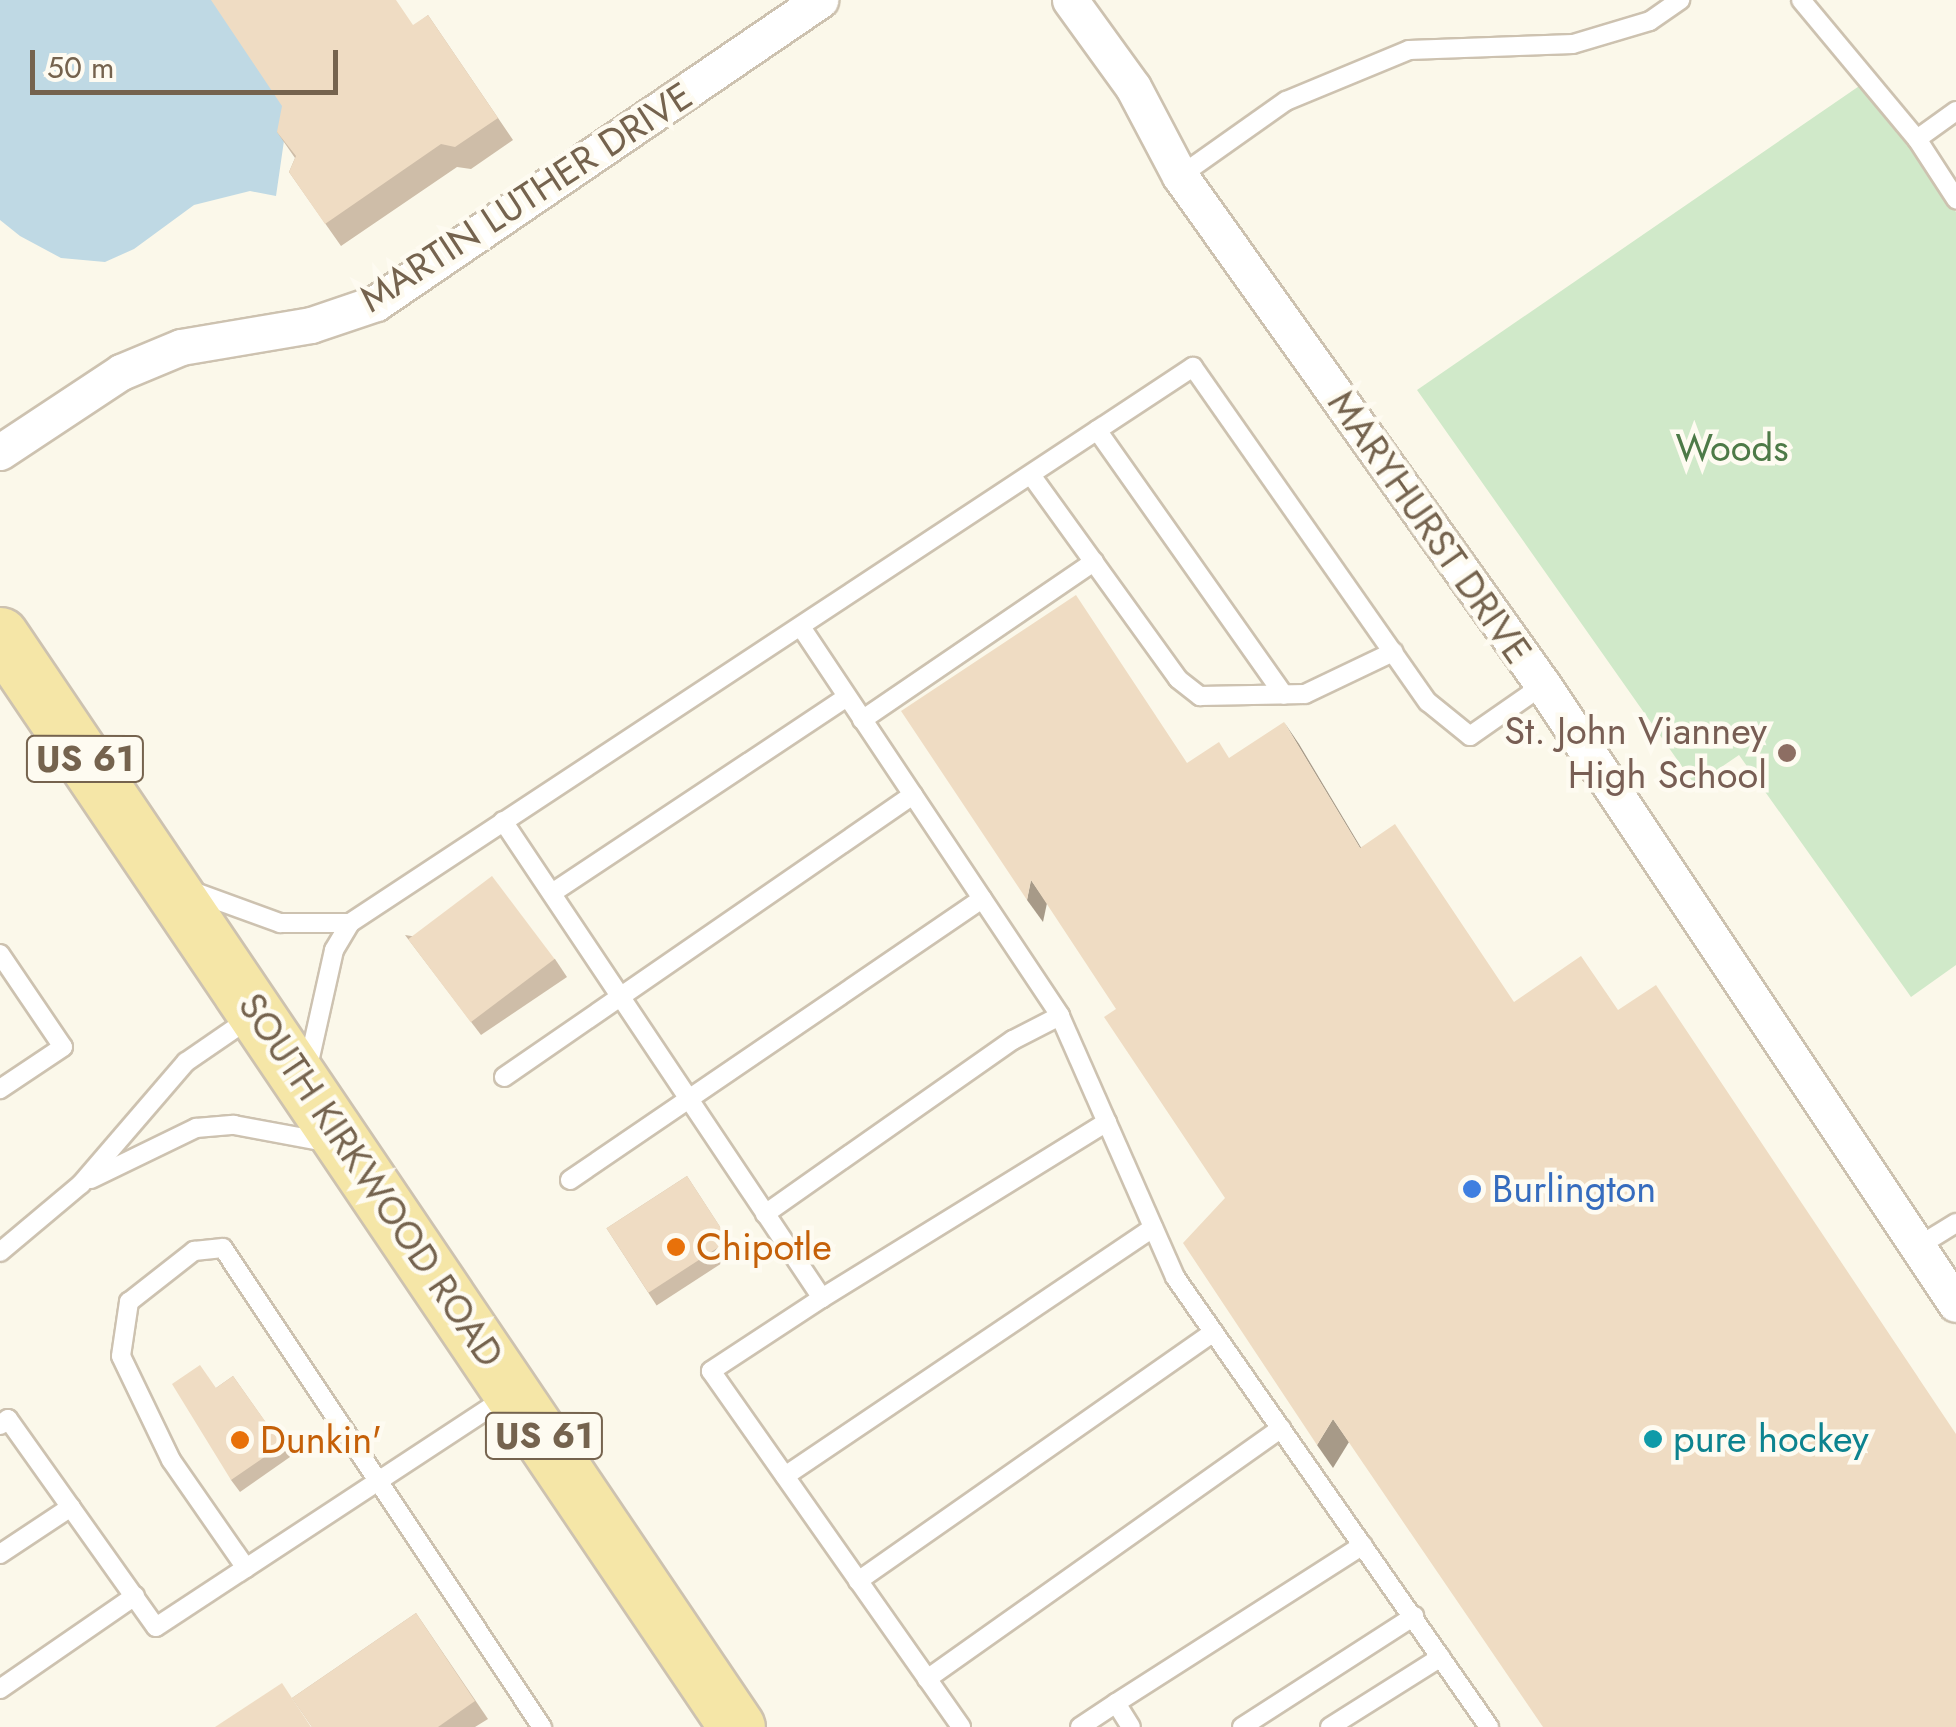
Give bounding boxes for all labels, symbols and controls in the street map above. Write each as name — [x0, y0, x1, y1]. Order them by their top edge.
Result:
scale bar — [35, 30, 342, 92]
text: 50 m — [47, 46, 114, 89]
street label: MARTIN LUTHER DRIVE — [351, 73, 701, 321]
street label: MARYHURST DRIVE — [1319, 382, 1541, 672]
park label: Woods — [1675, 425, 1789, 471]
place label: St. John Vianney High School — [1504, 708, 1767, 798]
road number: US 61 — [25, 729, 145, 789]
marker: St. John Vianney High School — [1776, 742, 1798, 764]
street label: SOUTH KIRKWOOD ROAD — [229, 984, 513, 1376]
place label: Burlington — [1492, 1166, 1656, 1212]
marker: Burlington — [1461, 1178, 1483, 1200]
place label: Chipotle — [696, 1224, 832, 1270]
marker: Chipotle — [665, 1236, 687, 1258]
road number: US 61 — [484, 1406, 604, 1466]
place label: pure hockey — [1673, 1416, 1869, 1462]
place label: Dunkin' — [260, 1417, 382, 1463]
marker: pure hockey — [1642, 1428, 1664, 1450]
marker: Dunkin' — [229, 1429, 251, 1451]

